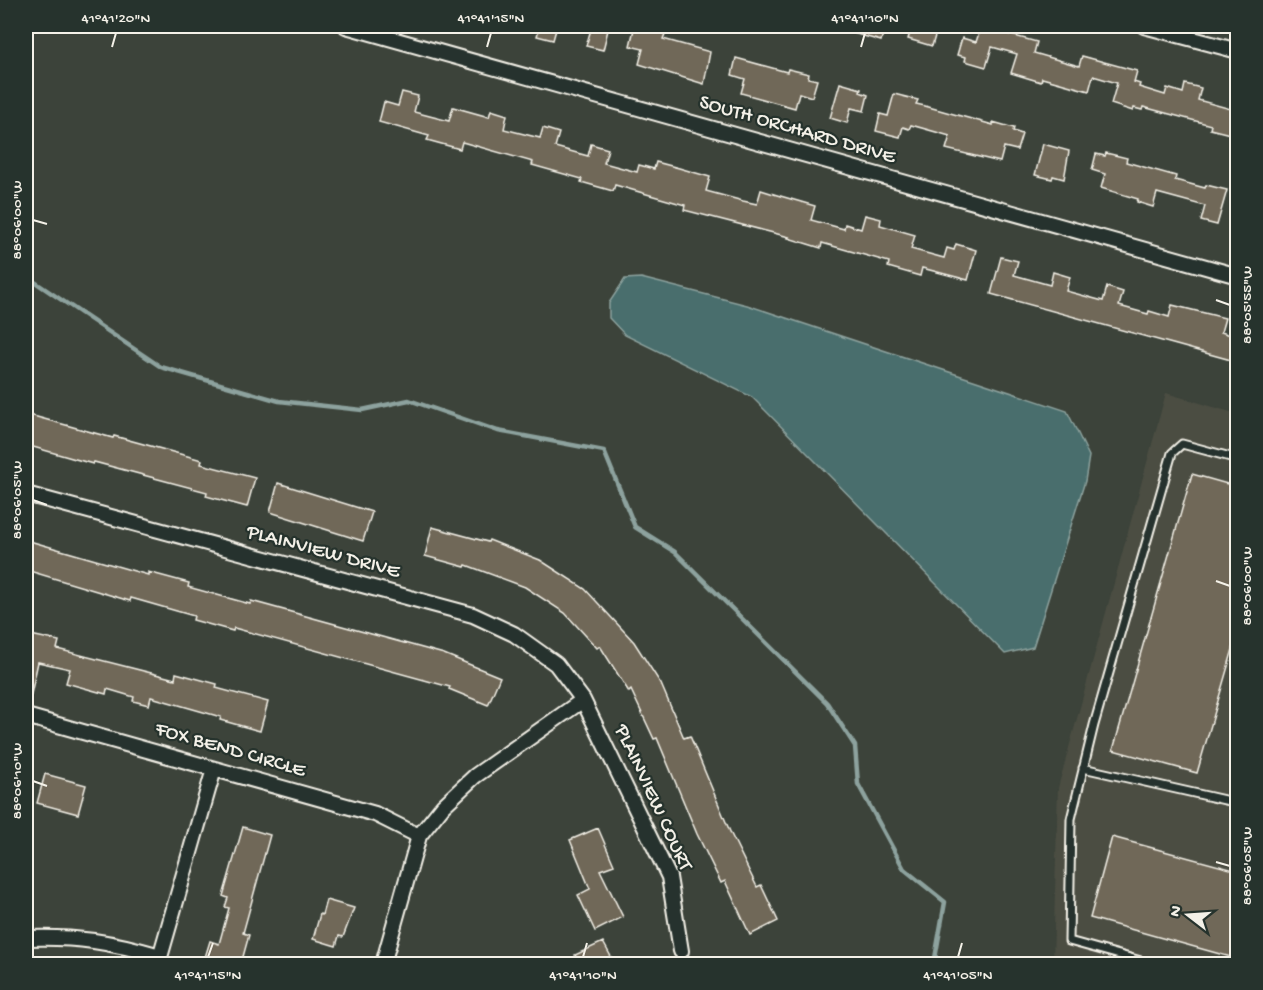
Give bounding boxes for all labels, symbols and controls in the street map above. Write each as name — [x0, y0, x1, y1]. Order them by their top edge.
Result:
text: 41°41'20"N — [82, 10, 151, 28]
text: 41°41'15"N — [458, 10, 525, 28]
text: 41°41'10"N — [831, 10, 899, 28]
street label: SOUTH ORCHARD DRIVE — [696, 91, 899, 171]
text: 88°06'00"W — [9, 180, 27, 260]
text: 88°05'55"W — [1239, 266, 1257, 344]
text: 88°06'05"W — [9, 461, 27, 539]
street label: PLAINVIEW DRIVE — [243, 520, 403, 586]
text: 88°06'00"W — [1239, 546, 1257, 626]
street label: FOX BEND CIRCLE — [151, 717, 309, 785]
street label: PLAINVIEW COURT — [607, 720, 697, 876]
text: 88°06'10"W — [9, 742, 27, 819]
text: 88°06'05"W — [1239, 827, 1257, 905]
north arrow — [1158, 885, 1218, 945]
text: N — [1166, 903, 1188, 919]
text: 41°41'15"N — [175, 967, 242, 985]
text: 41°41'10"N — [549, 967, 617, 985]
text: 41°41'05"N — [923, 967, 993, 985]

